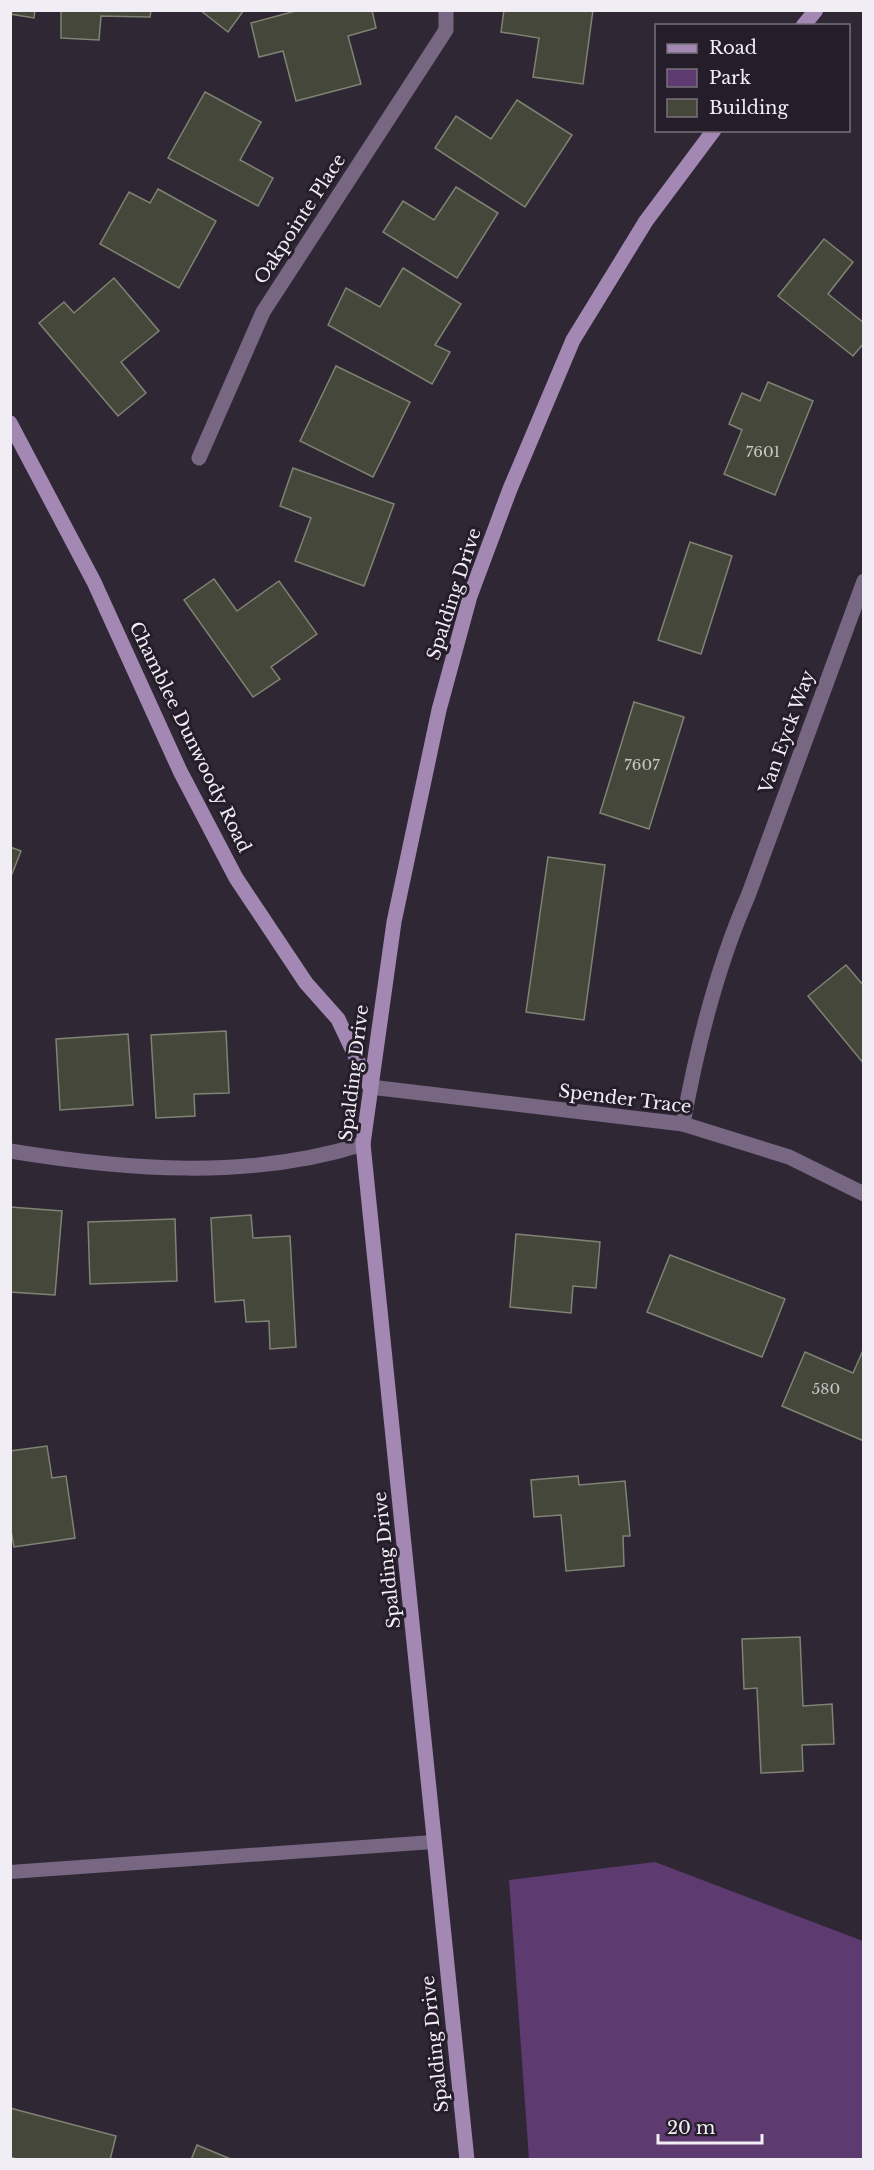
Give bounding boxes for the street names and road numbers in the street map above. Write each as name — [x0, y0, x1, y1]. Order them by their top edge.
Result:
street label: Oakpointe Place — [250, 150, 350, 288]
street label: Spalding Drive — [422, 525, 486, 663]
street label: Chamblee Dunwoody Road — [124, 618, 256, 856]
street label: Van Eyck Way — [754, 667, 820, 797]
street label: Spalding Drive — [335, 1003, 373, 1143]
street label: Spender Trace — [557, 1080, 693, 1118]
street label: Spalding Drive — [369, 1491, 405, 1629]
street label: Spalding Drive — [417, 1975, 453, 2113]

